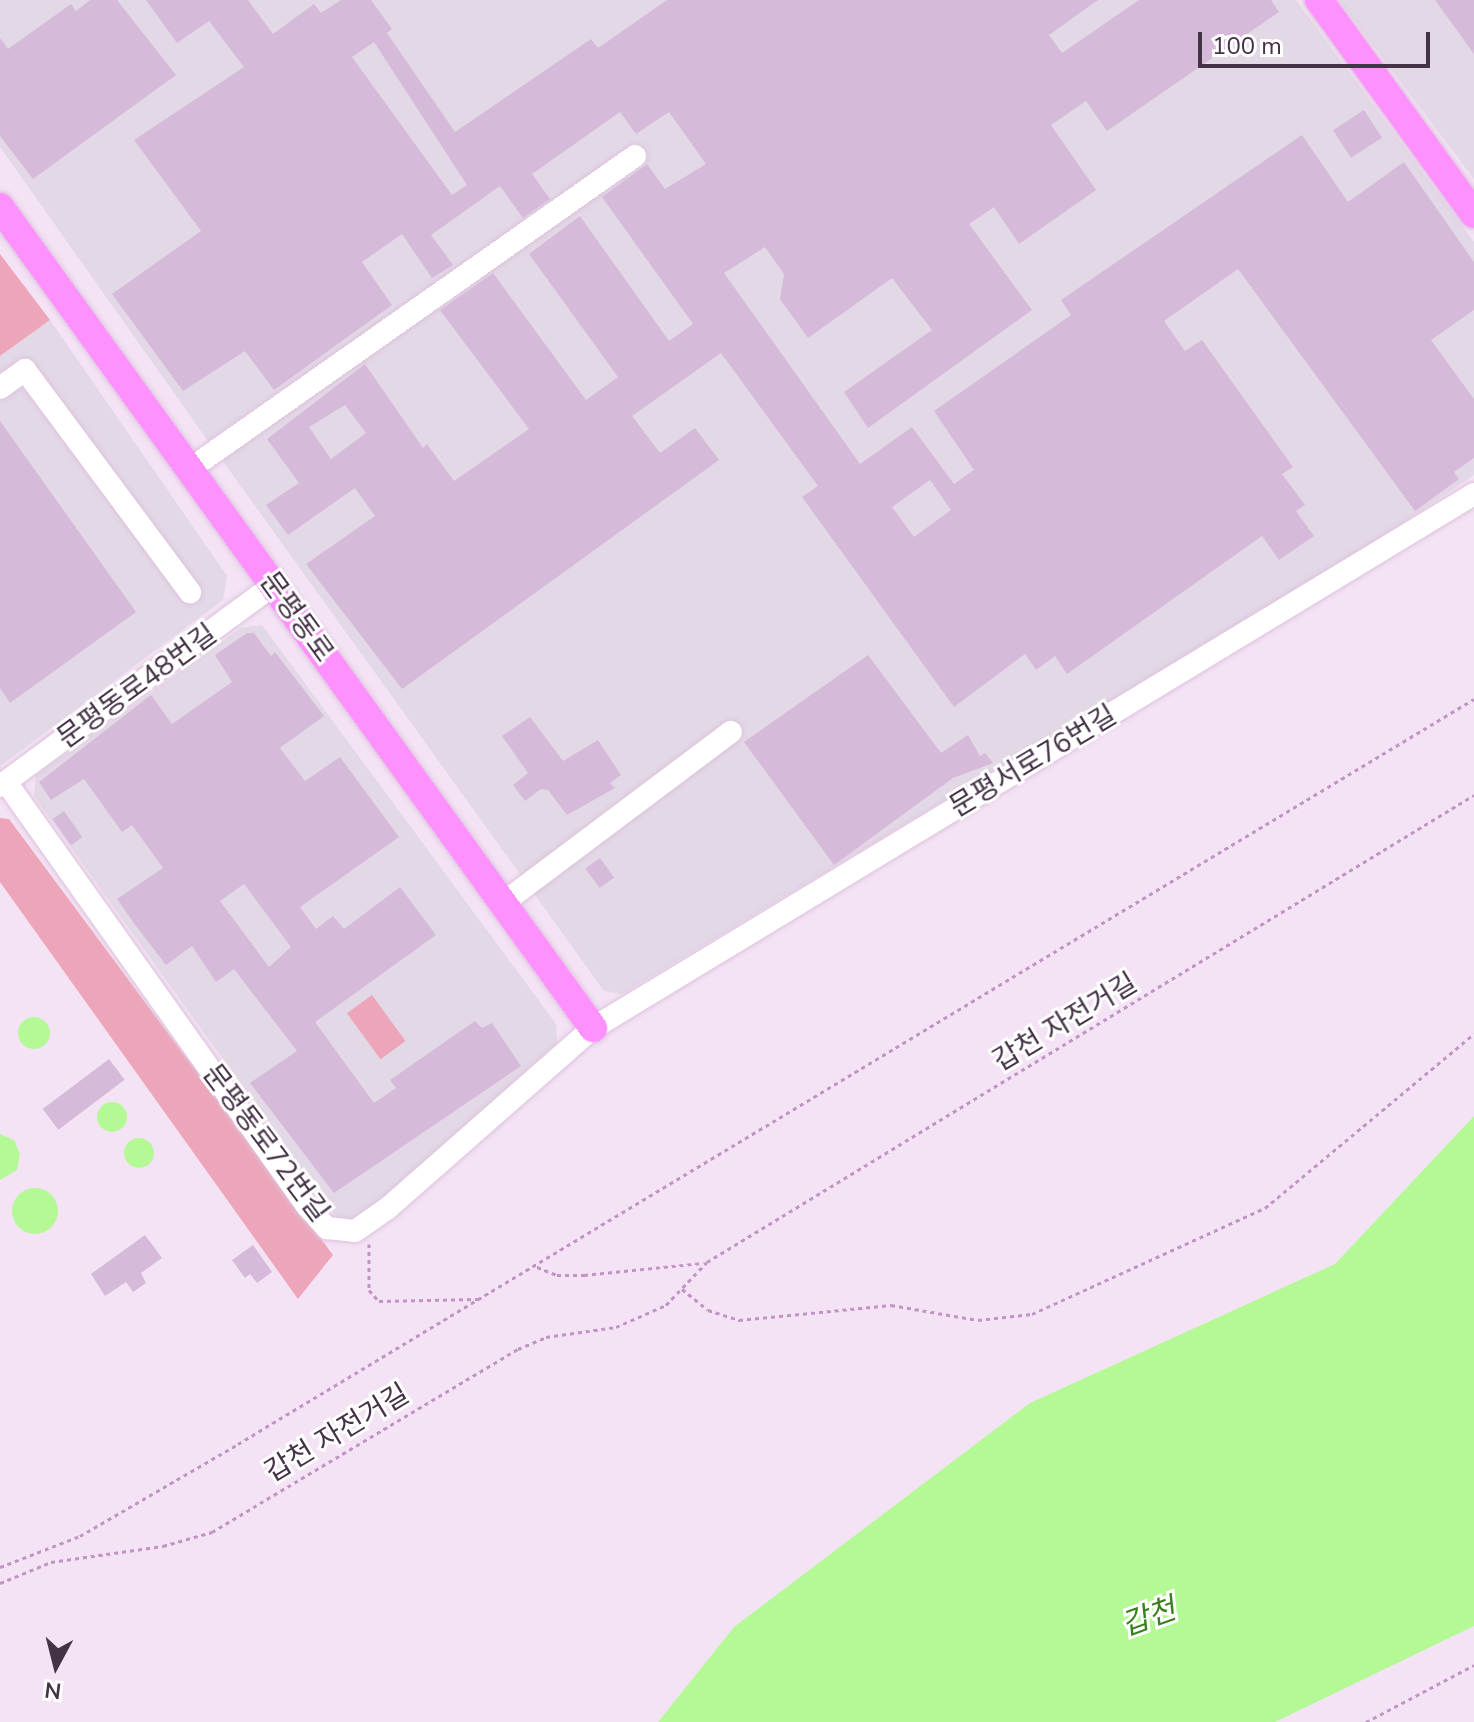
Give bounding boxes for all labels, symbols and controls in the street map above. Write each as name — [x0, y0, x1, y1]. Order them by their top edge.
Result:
scale bar — [1202, 16, 1434, 66]
text: 100 m — [1212, 30, 1282, 62]
street label: 문평동로 — [253, 565, 341, 669]
street label: 문평동로48번길 — [51, 617, 223, 755]
street label: 문평서로76번길 — [944, 698, 1122, 824]
street label: 갑천 자전거길 — [987, 966, 1143, 1078]
street label: 문평동로72번길 — [196, 1058, 336, 1228]
street label: 갑천 자전거길 — [259, 1377, 415, 1489]
water label: 갑천 — [1117, 1592, 1181, 1644]
north arrow — [16, 1626, 96, 1706]
text: N — [43, 1674, 63, 1706]

